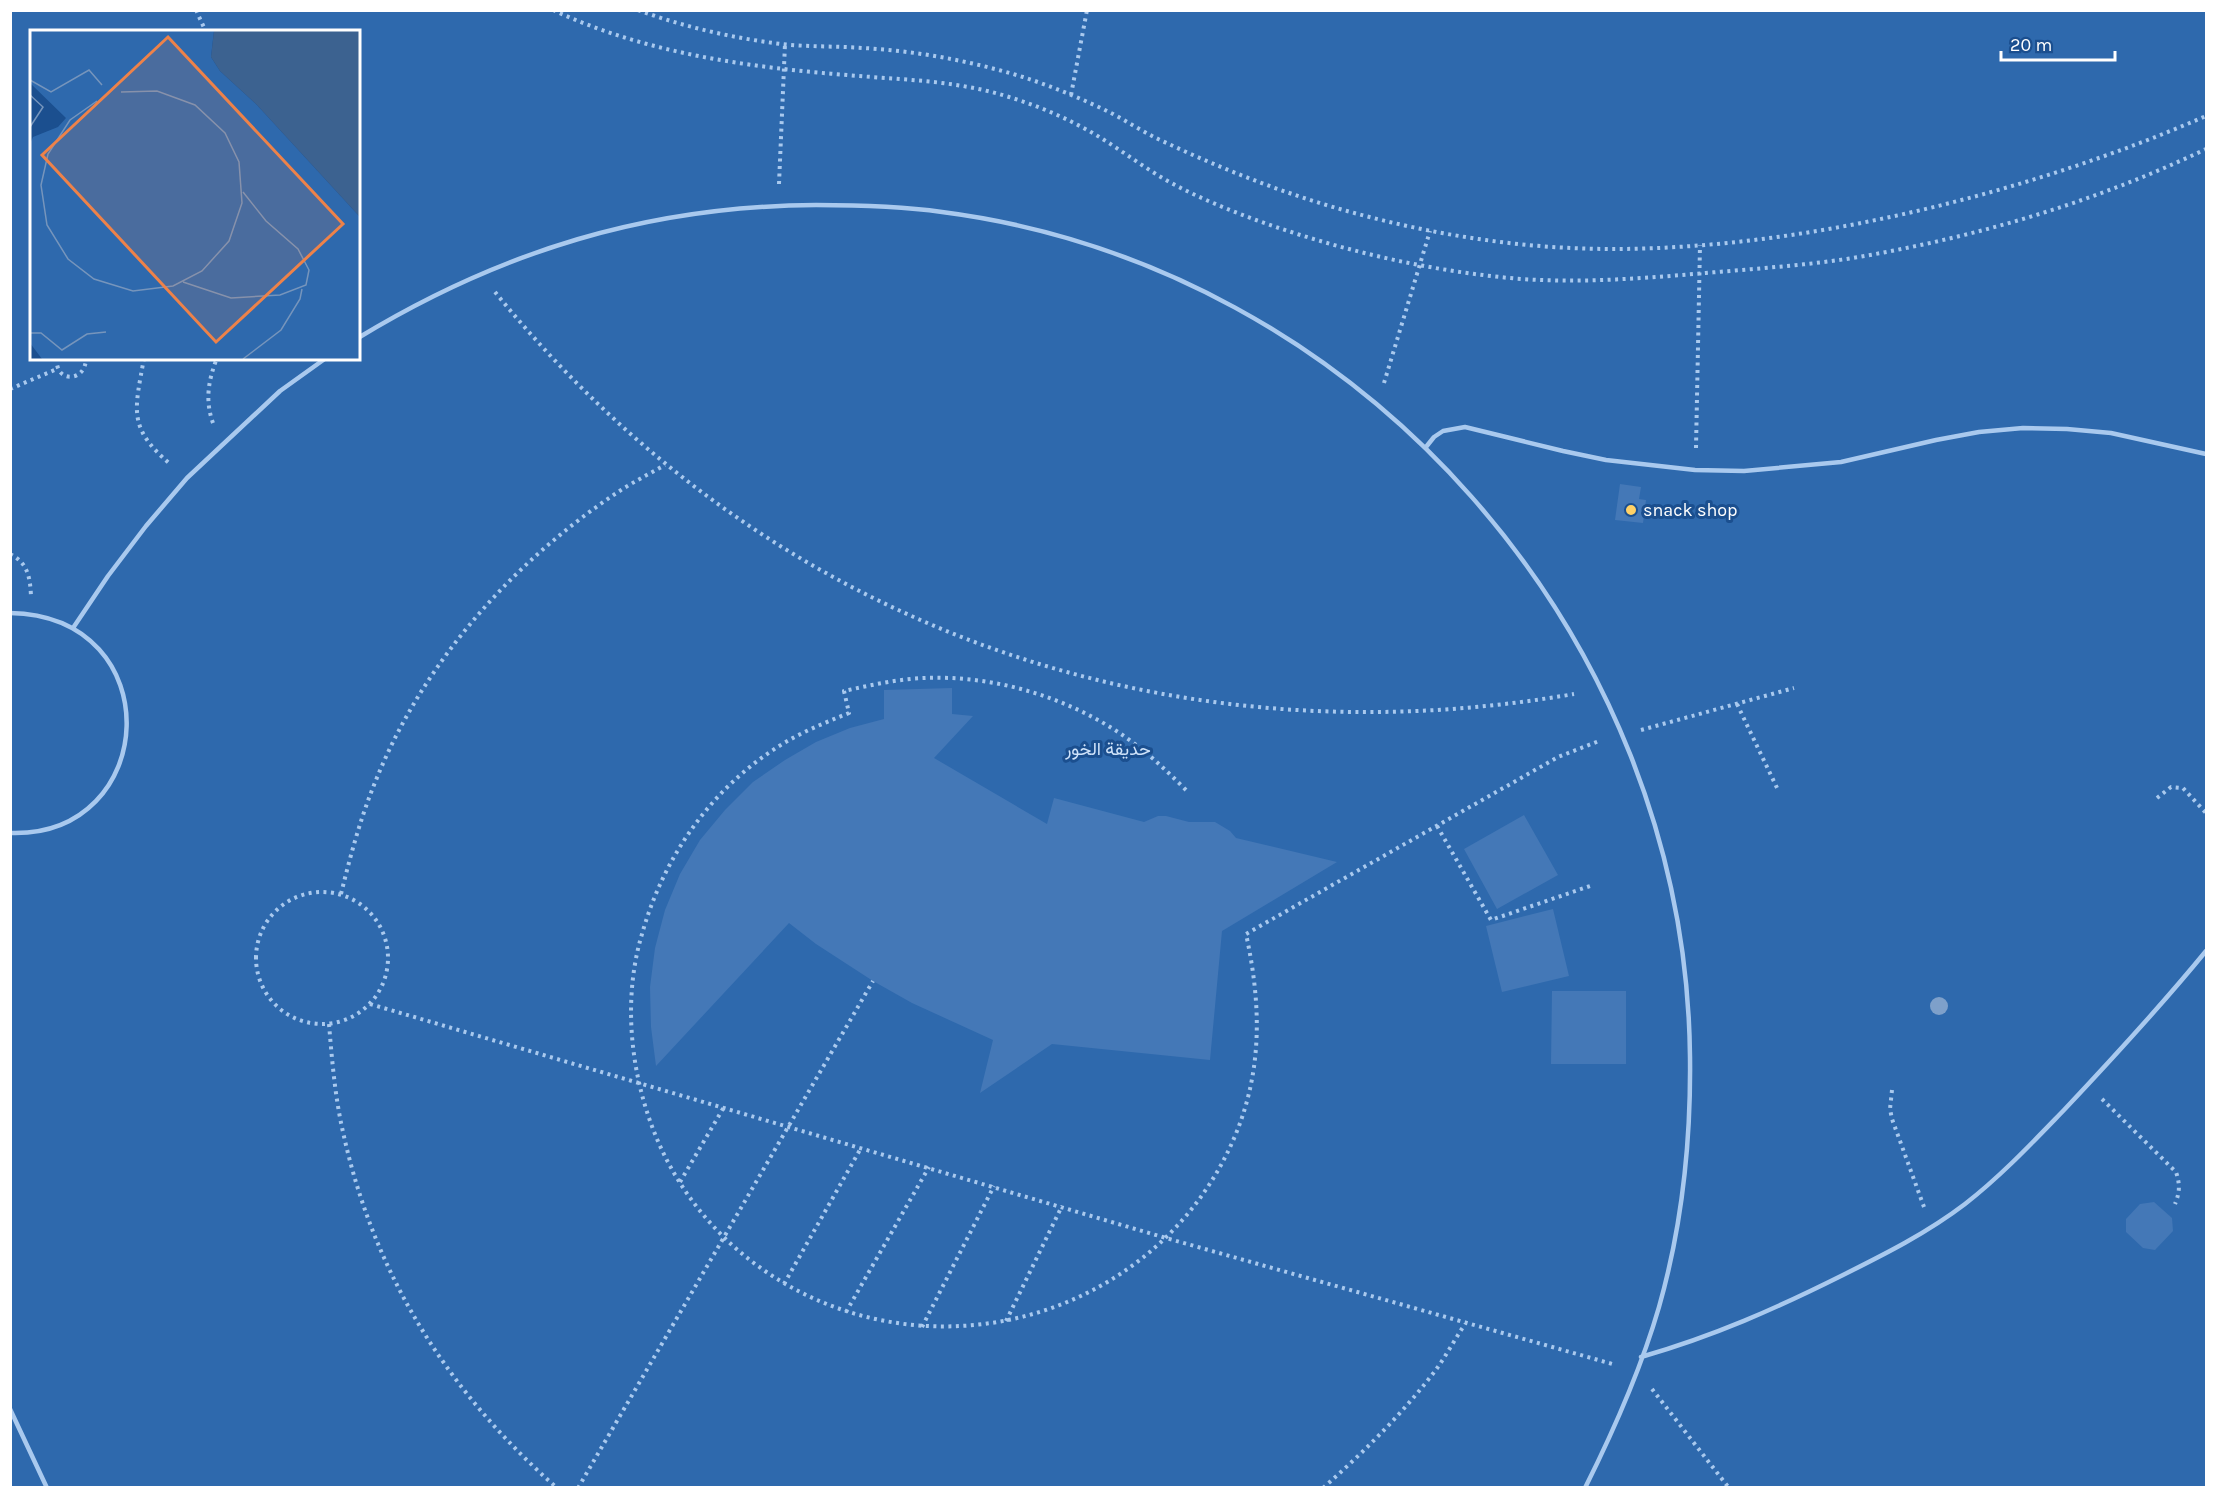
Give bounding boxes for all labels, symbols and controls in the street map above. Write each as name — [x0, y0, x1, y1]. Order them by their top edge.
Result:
scale bar — [2001, 24, 2115, 62]
inset map — [30, 30, 360, 360]
text: 20 m — [2010, 34, 2052, 56]
place label: snack shop — [1643, 499, 1738, 521]
marker: snack shop — [1624, 503, 1638, 517]
park label: حديقة الخور — [1064, 738, 1151, 760]

